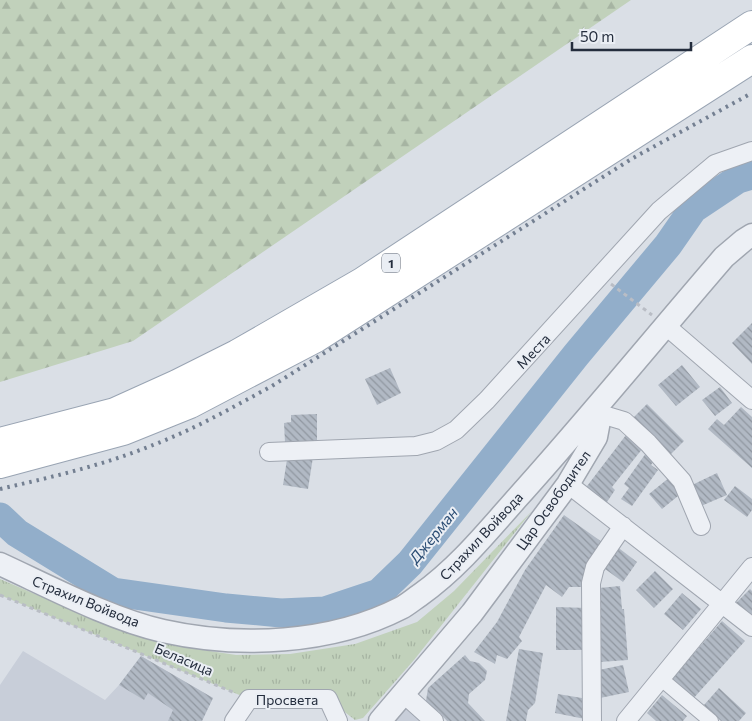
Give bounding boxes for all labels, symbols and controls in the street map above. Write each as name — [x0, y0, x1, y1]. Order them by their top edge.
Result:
scale bar — [572, 20, 691, 52]
text: 50 m — [580, 27, 614, 45]
road number: 1 — [382, 254, 400, 272]
street label: Места — [513, 330, 553, 372]
street label: Цар Освободител — [512, 447, 594, 553]
street label: Страхил Войвода — [436, 488, 526, 584]
water label: Джерман — [404, 503, 461, 568]
street label: Страхил Войвода — [30, 572, 142, 630]
street label: Беласица — [152, 639, 216, 679]
street label: Просвета — [256, 691, 318, 708]

